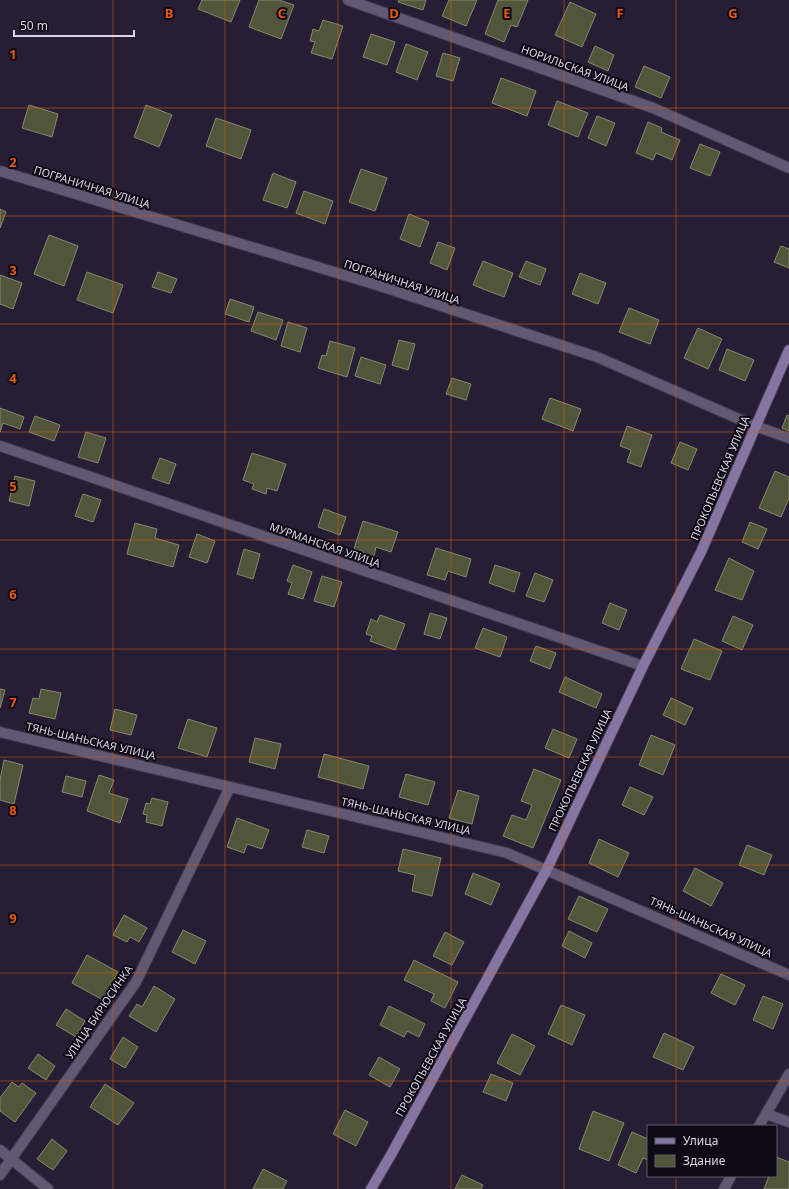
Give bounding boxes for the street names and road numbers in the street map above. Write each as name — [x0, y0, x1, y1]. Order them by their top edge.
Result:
street label: НОРИЛЬСКАЯ УЛИЦА — [519, 41, 632, 94]
street label: ПОГРАНИЧНАЯ УЛИЦА — [32, 162, 153, 212]
street label: ПОГРАНИЧНАЯ УЛИЦА — [342, 256, 463, 308]
street label: ПРОКОПЬЕВСКАЯ УЛИЦА — [686, 412, 753, 542]
street label: МУРМАНСКАЯ УЛИЦА — [268, 518, 384, 571]
street label: ПРОКОПЬЕВСКАЯ УЛИЦА — [544, 705, 615, 834]
street label: ТЯНЬ-ШАНЬСКАЯ УЛИЦА — [25, 718, 158, 763]
street label: ТЯНЬ-ШАНЬСКАЯ УЛИЦА — [340, 793, 473, 838]
street label: ТЯНЬ-ШАНЬСКАЯ УЛИЦА — [648, 893, 776, 961]
street label: УЛИЦА БИРЮСИНКА — [62, 961, 136, 1061]
street label: ПРОКОПЬЕВСКАЯ УЛИЦА — [392, 994, 470, 1119]

